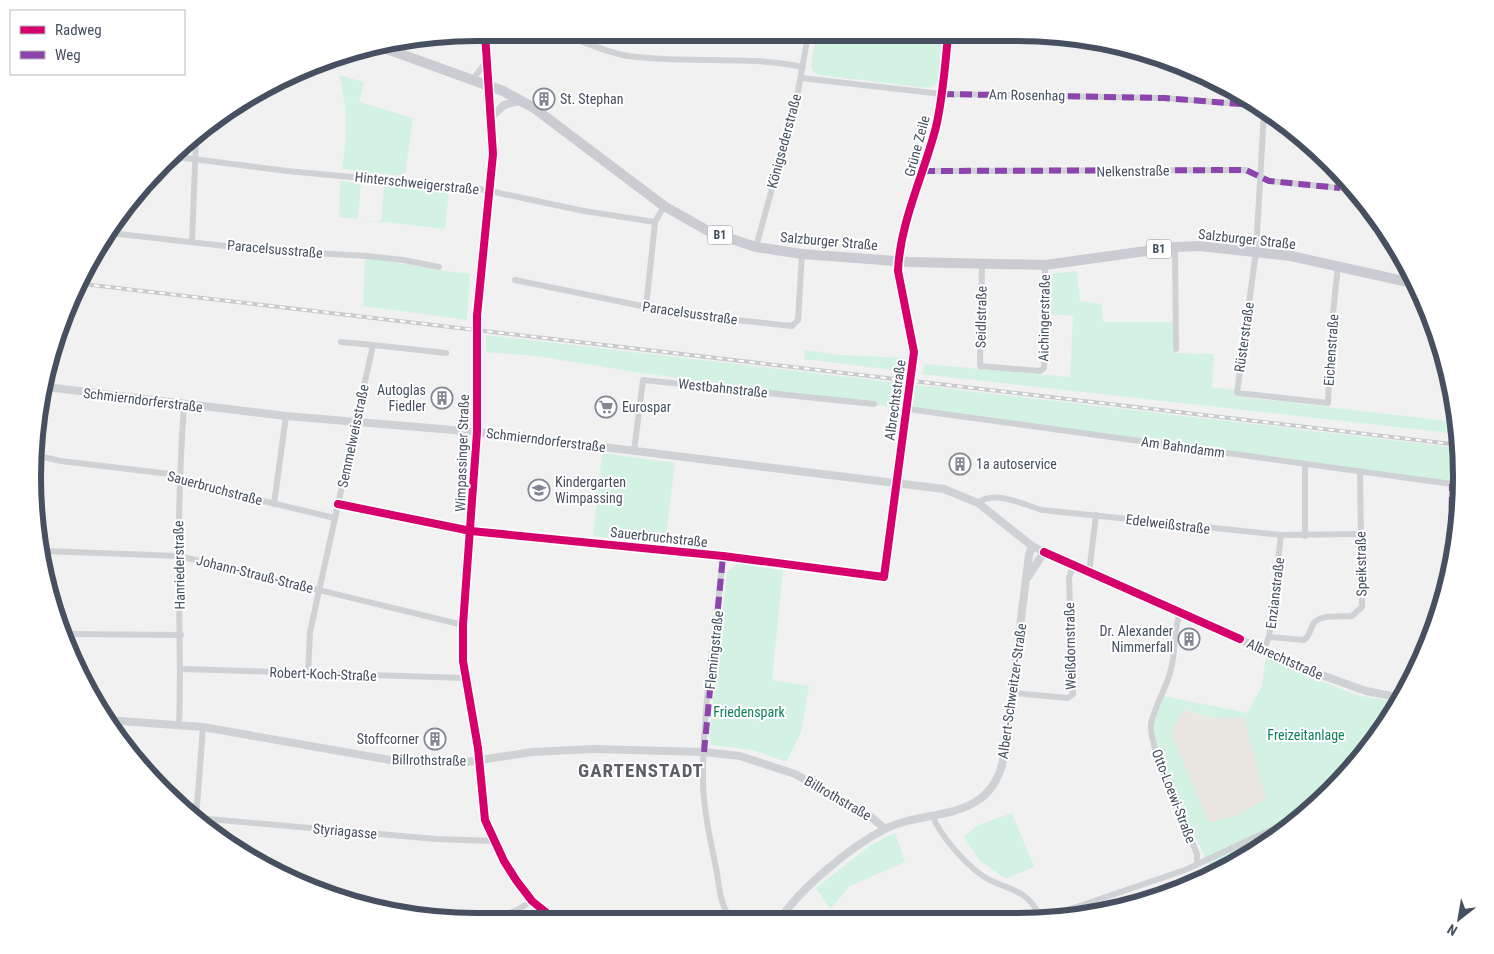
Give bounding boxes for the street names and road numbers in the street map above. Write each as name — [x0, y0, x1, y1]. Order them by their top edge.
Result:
street label: Am Rosenhag — [989, 86, 1065, 104]
street label: Königsederstraße — [764, 92, 804, 190]
street label: Grüne Zeile — [901, 113, 933, 178]
street label: Nelkenstraße — [1096, 162, 1170, 180]
street label: Hinterschweigerstraße — [354, 169, 480, 198]
road number: B1 — [708, 226, 732, 244]
street label: Salzburger Straße — [1197, 226, 1297, 252]
street label: Salzburger Straße — [779, 229, 879, 253]
street label: Paracelsusstraße — [227, 237, 324, 261]
road number: B1 — [1146, 240, 1172, 258]
street label: Aichingerstraße — [1035, 274, 1053, 362]
street label: Seidlstraße — [972, 285, 990, 348]
street label: Paracelsusstraße — [641, 298, 739, 328]
street label: Rüsterstraße — [1231, 300, 1257, 373]
street label: Eichenstraße — [1321, 313, 1342, 386]
street label: Albrechtstraße — [881, 358, 909, 441]
street label: Westbahnstraße — [678, 375, 769, 401]
street label: Semmelweisstraße — [334, 383, 372, 489]
street label: Schmierndorferstraße — [82, 385, 204, 415]
street label: Wimpassinger Straße — [452, 393, 472, 512]
street label: Schmierndorferstraße — [485, 425, 607, 455]
street label: Am Bahndamm — [1140, 433, 1226, 461]
street label: Sauerbruchstraße — [166, 468, 265, 508]
street label: Edelweißstraße — [1125, 511, 1212, 537]
street label: Hanriederstraße — [170, 520, 188, 610]
street label: Sauerbruchstraße — [610, 524, 709, 550]
street label: Speikstraße — [1352, 531, 1370, 597]
street label: Johann-Strauß-Straße — [195, 552, 316, 596]
street label: Enzianstraße — [1263, 556, 1287, 630]
street label: Weißdornstraße — [1061, 602, 1079, 690]
street label: Flemingstraße — [702, 609, 726, 690]
street label: Albert-Schweitzer-Straße — [995, 622, 1030, 760]
street label: Albrechtstraße — [1245, 635, 1326, 683]
street label: Robert-Koch-Straße — [269, 664, 377, 684]
street label: Otto-Loewi-Straße — [1149, 747, 1199, 846]
street label: Billrothstraße — [392, 751, 467, 769]
street label: Billrothstraße — [802, 772, 875, 824]
street label: Styriagasse — [312, 820, 378, 842]

